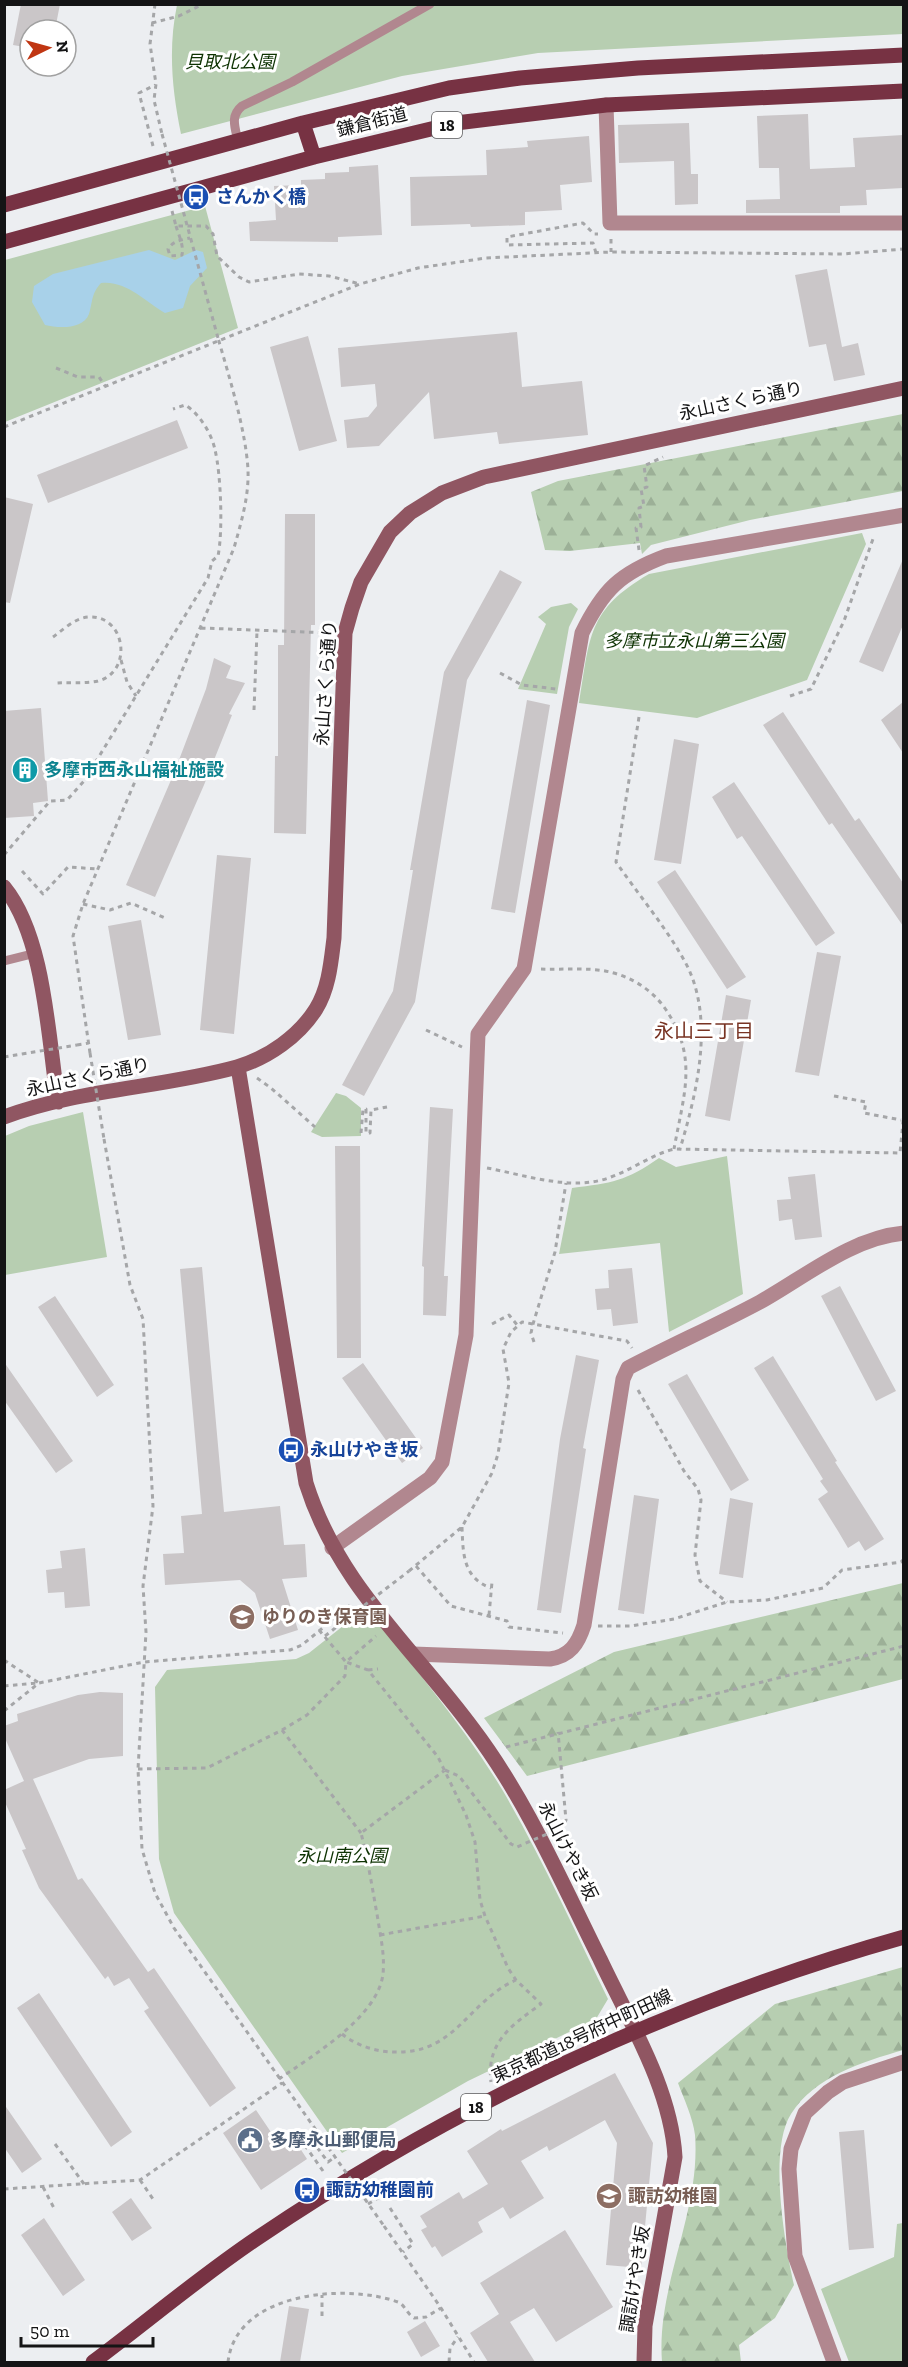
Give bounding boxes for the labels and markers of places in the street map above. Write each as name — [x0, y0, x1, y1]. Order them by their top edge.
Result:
bus stop icon: さんかく橋 — [181, 182, 211, 212]
place label: さんかく橋 — [216, 186, 306, 208]
building icon: 多摩市西永山福祉施設 — [10, 755, 40, 785]
place label: 多摩市西永山福祉施設 — [44, 759, 224, 781]
bus stop icon: 永山けやき坂 — [276, 1435, 306, 1465]
place label: 永山けやき坂 — [310, 1439, 419, 1461]
school or university icon: ゆりのき保育園 — [227, 1602, 257, 1632]
place label: ゆりのき保育園 — [262, 1606, 387, 1628]
public building icon: 多摩永山郵便局 — [235, 2125, 265, 2155]
place label: 多摩永山郵便局 — [270, 2129, 396, 2151]
bus stop icon: 諏訪幼稚園前 — [292, 2175, 322, 2205]
place label: 諏訪幼稚園前 — [326, 2179, 434, 2201]
school or university icon: 諏訪幼稚園 — [594, 2181, 624, 2211]
place label: 諏訪幼稚園 — [628, 2185, 718, 2207]

